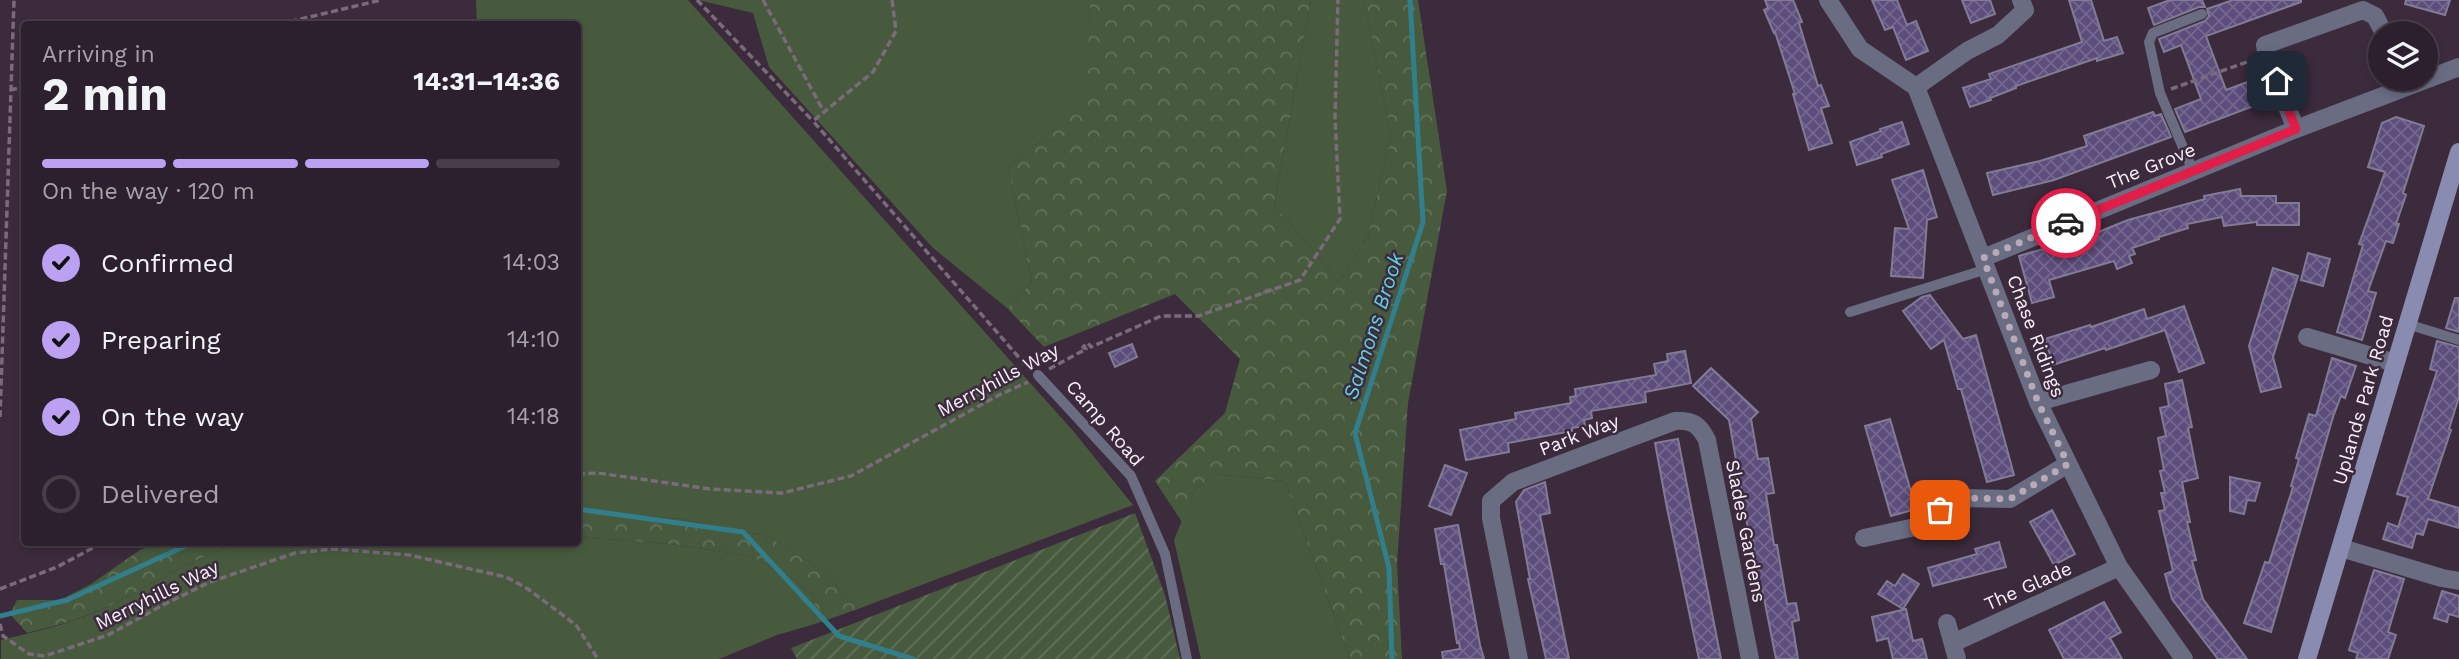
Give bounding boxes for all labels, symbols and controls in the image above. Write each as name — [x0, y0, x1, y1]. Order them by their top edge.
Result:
map controls — [2368, 21, 2438, 91]
button: layers — [2368, 21, 2438, 91]
text: Arriving in — [42, 41, 155, 68]
pin — [2247, 51, 2307, 111]
icon: home — [2258, 62, 2296, 100]
text: 14:31–14:36 — [413, 66, 560, 96]
text: 2 min — [42, 67, 168, 121]
street label: The Grove — [2103, 138, 2199, 194]
text: On the way · 120 m — [42, 178, 255, 205]
courier — [2031, 188, 2101, 258]
icon: car — [2047, 204, 2085, 242]
icon: check — [42, 244, 80, 282]
text: Confirmed — [101, 248, 234, 278]
text: 14:03 — [503, 249, 560, 276]
water label: Salmons Brook — [1337, 249, 1409, 403]
street label: Chase Ridings — [2002, 271, 2070, 401]
street label: Uplands Park Road — [2328, 313, 2398, 487]
icon: check — [42, 321, 80, 359]
text: Preparing — [101, 325, 221, 355]
text: 14:10 — [507, 326, 560, 353]
street label: Merryhills Way — [933, 338, 1063, 422]
street label: Camp Road — [1061, 375, 1149, 471]
icon: check — [42, 398, 80, 436]
text: On the way — [101, 402, 244, 432]
text: 14:18 — [507, 403, 560, 430]
street label: Park Way — [1536, 409, 1623, 461]
street label: Slades Gardens — [1721, 458, 1771, 604]
text: Delivered — [101, 479, 220, 509]
pin — [1910, 480, 1970, 540]
icon: bag — [1921, 491, 1959, 529]
street label: Merryhills Way — [92, 555, 223, 635]
street label: The Glade — [1981, 556, 2075, 616]

